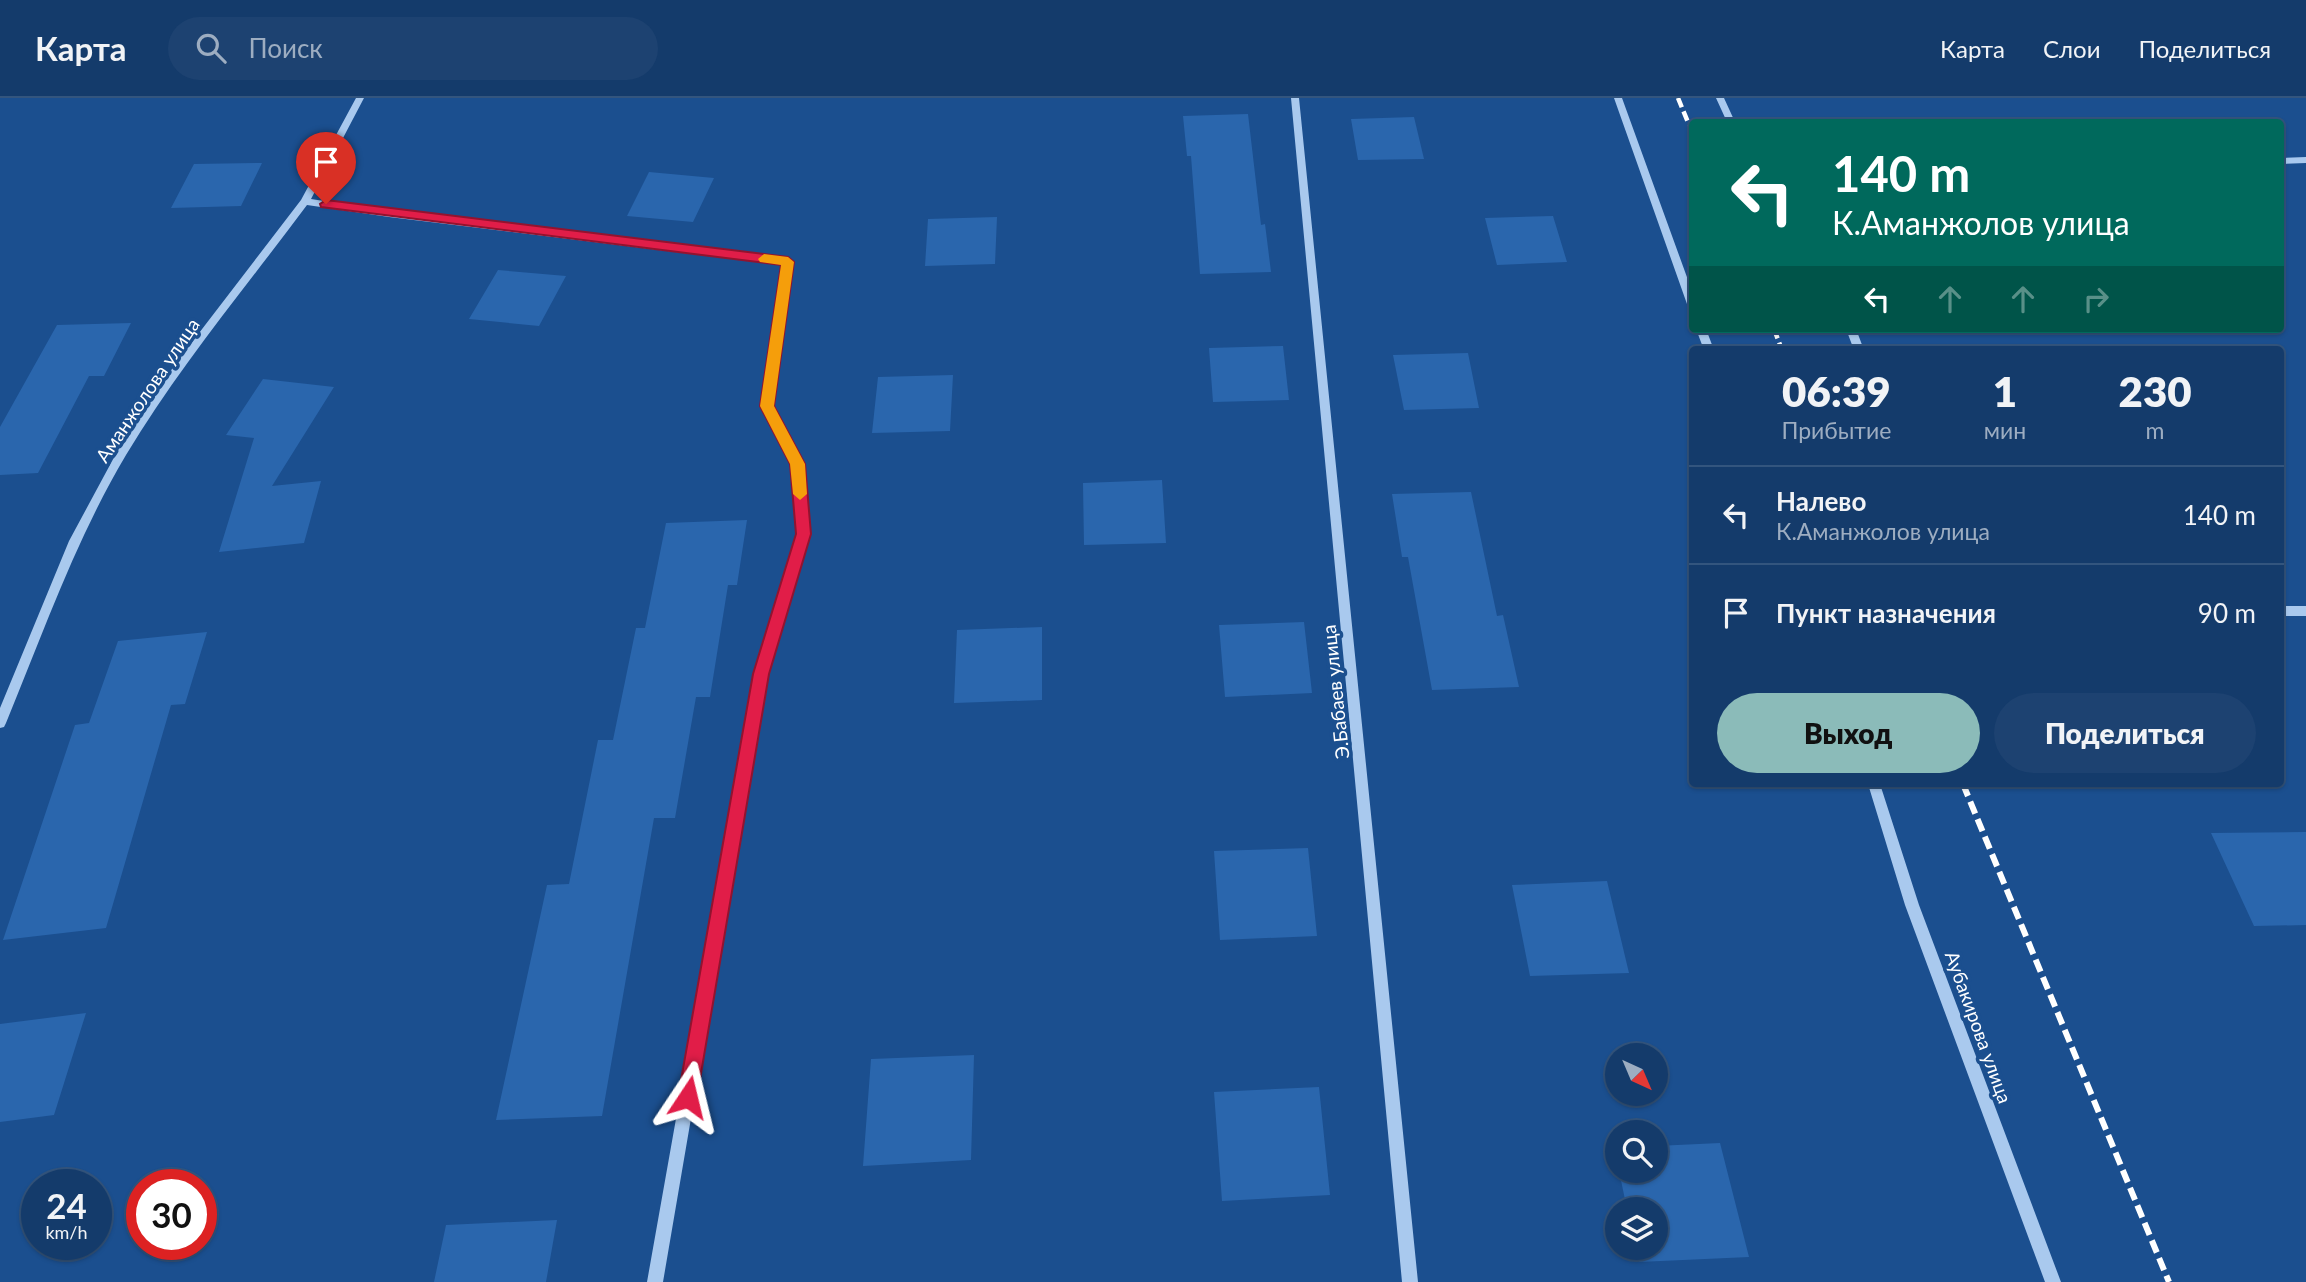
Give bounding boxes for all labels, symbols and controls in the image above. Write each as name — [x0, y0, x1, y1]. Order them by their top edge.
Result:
search box — [168, 17, 658, 80]
text: Карта — [35, 28, 126, 68]
icon: search — [192, 29, 230, 67]
text: Поиск — [248, 32, 323, 64]
text: Карта — [1940, 34, 2005, 63]
text: Слои — [2043, 34, 2100, 63]
text: Поделиться — [2138, 34, 2271, 63]
pin — [296, 132, 356, 204]
icon: arrive — [307, 143, 345, 181]
text: 140 m — [1832, 144, 1970, 202]
icon: left — [1717, 147, 1808, 238]
text: К.Аманжолов улица — [1832, 203, 2130, 242]
icon: left — [1858, 280, 1896, 318]
icon: ahead — [1931, 280, 1969, 318]
icon: ahead — [2004, 280, 2042, 318]
icon: right — [2077, 280, 2115, 318]
street label: Аманжолова улица — [90, 314, 204, 466]
text: 06:39 — [1782, 366, 1891, 416]
text: 1 — [1993, 366, 2017, 416]
text: 230 — [2119, 366, 2192, 416]
text: Прибытие — [1781, 416, 1891, 444]
text: мин — [1984, 416, 2026, 444]
text: m — [2146, 416, 2165, 444]
text: Налево — [1776, 485, 1866, 517]
icon: left — [1717, 496, 1755, 534]
text: 140 m — [2183, 499, 2256, 531]
text: К.Аманжолов улица — [1776, 517, 1990, 545]
icon: arrive — [1717, 594, 1755, 632]
text: Пункт назначения — [1776, 597, 1996, 629]
text: 90 m — [2198, 597, 2256, 629]
street label: Э.Бабаев улица — [1317, 624, 1353, 760]
button: Выход — [1717, 693, 1980, 773]
button: Поделиться — [1994, 693, 2256, 773]
street label: Аубакирова улица — [1941, 948, 2017, 1106]
north arrow — [1605, 1043, 1668, 1106]
map controls — [1605, 1043, 1668, 1260]
position arrow — [651, 1060, 725, 1134]
button: search — [1605, 1120, 1668, 1183]
speed limit sign: 30 — [126, 1169, 217, 1260]
text: 24 — [46, 1184, 87, 1226]
button: layers — [1605, 1197, 1668, 1260]
text: km/h — [45, 1221, 88, 1243]

